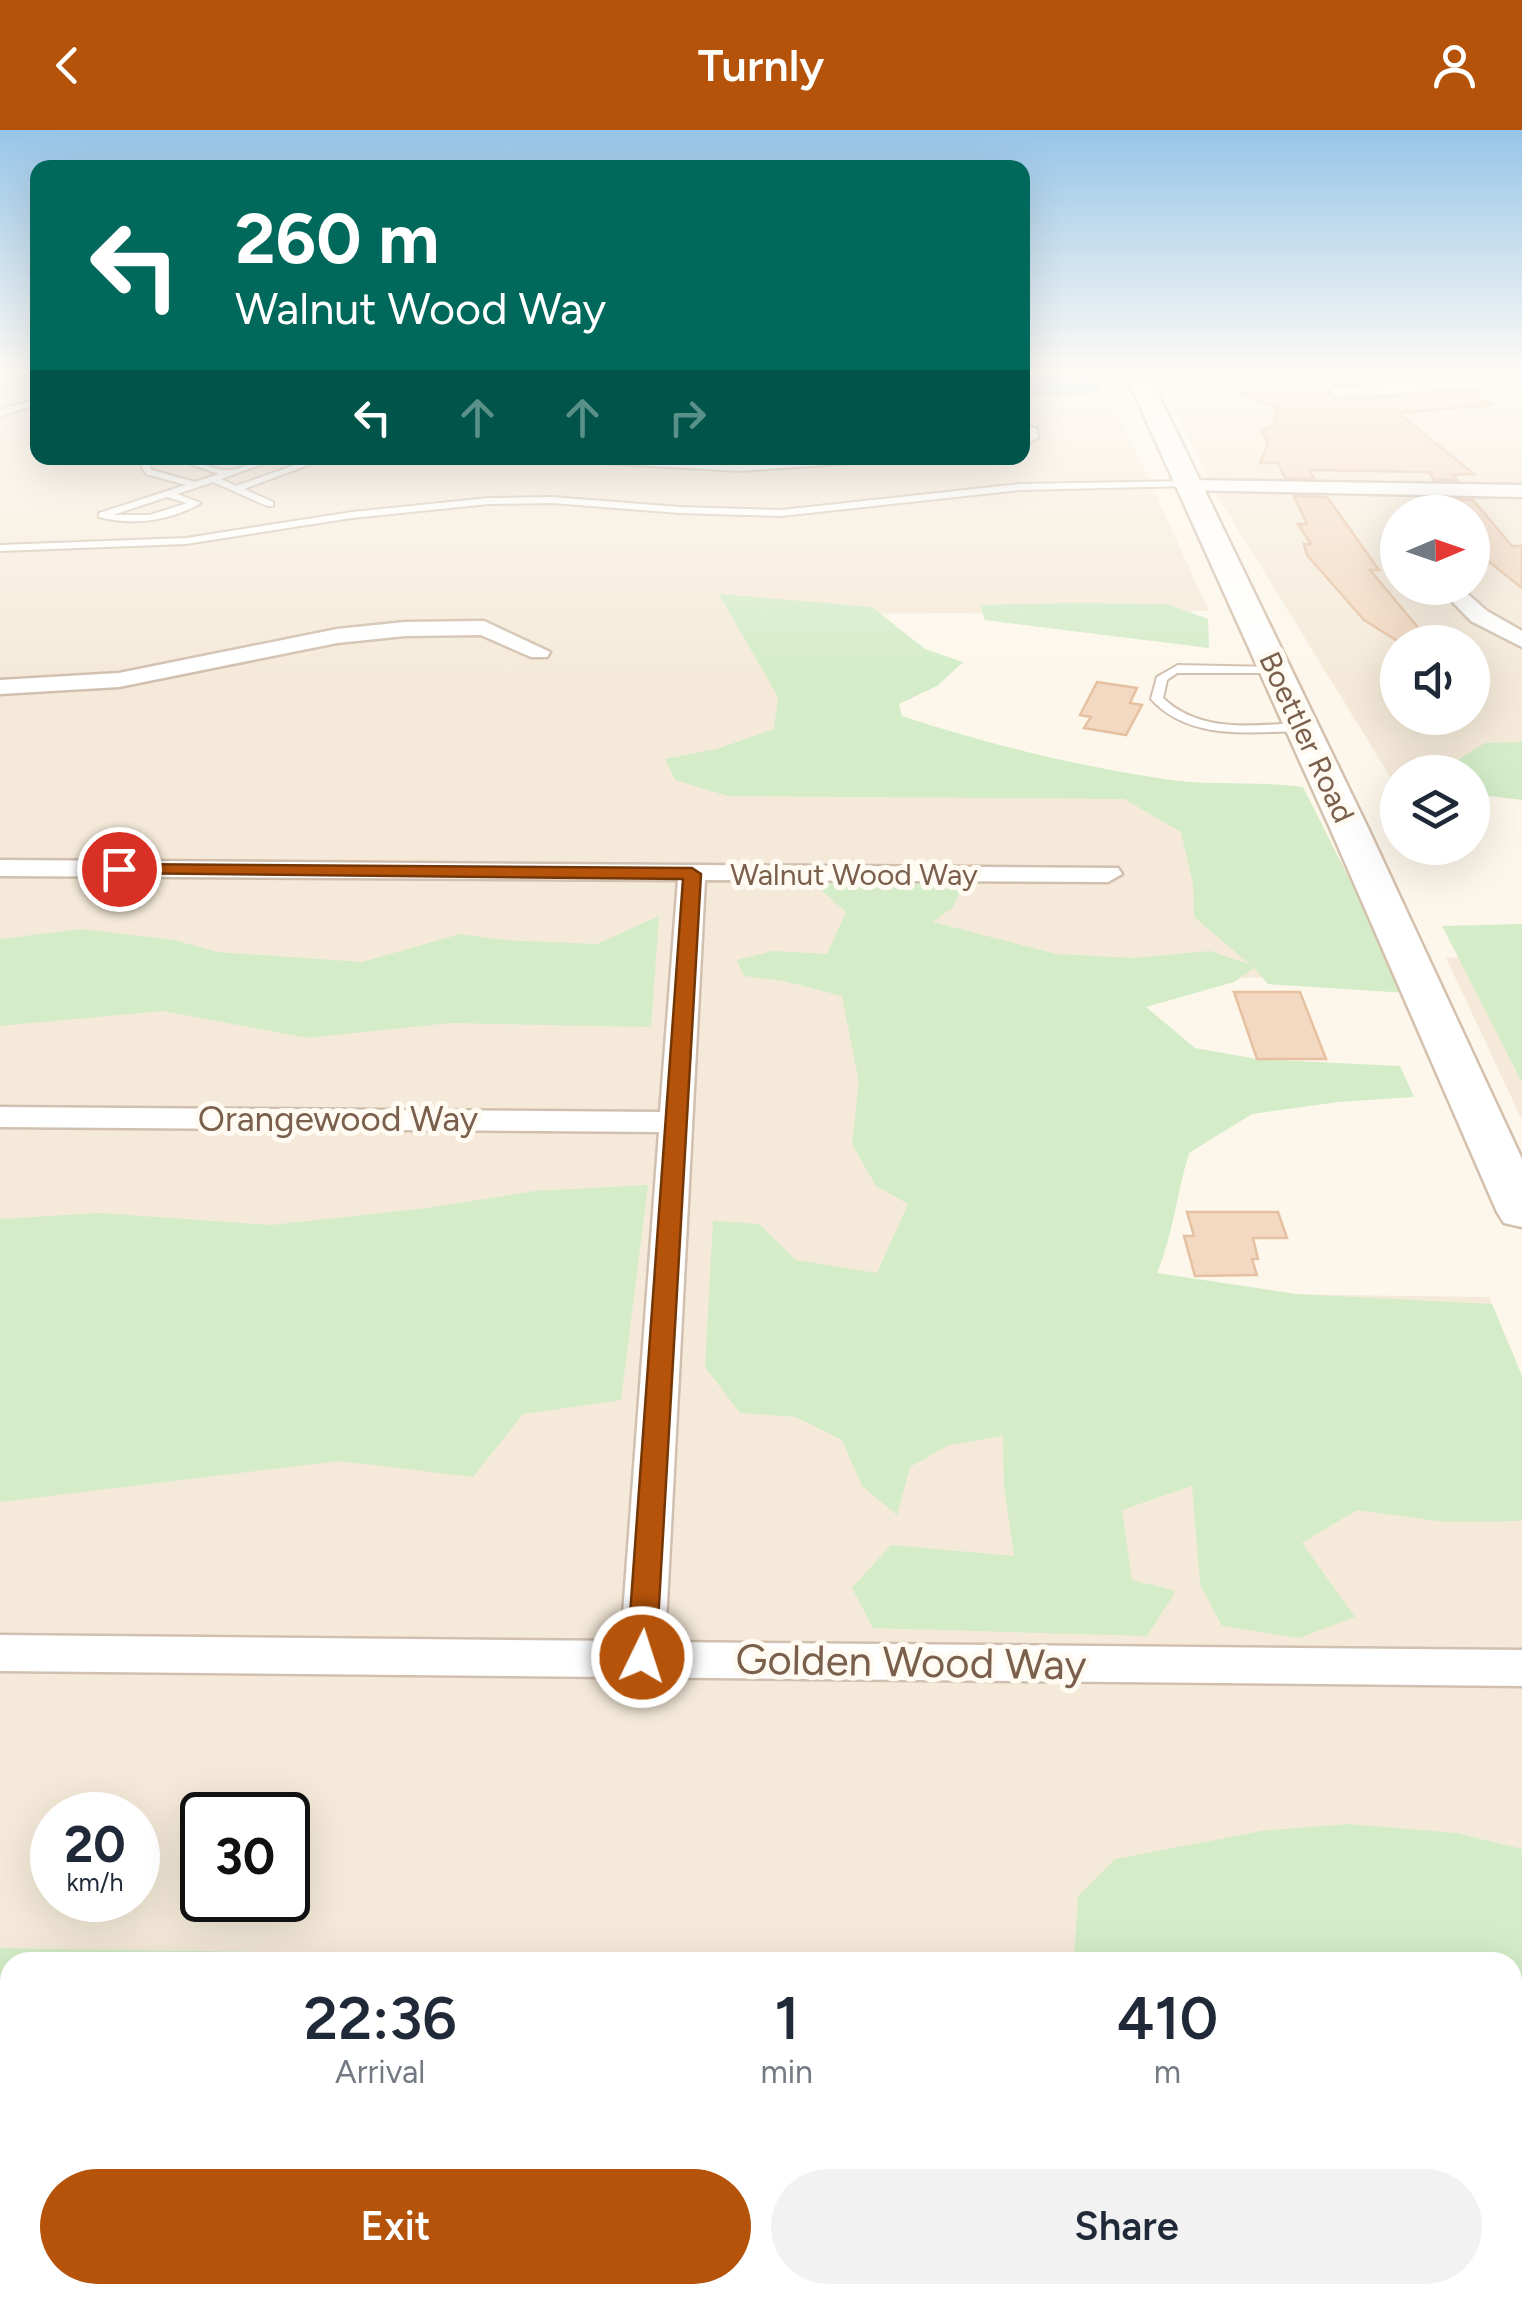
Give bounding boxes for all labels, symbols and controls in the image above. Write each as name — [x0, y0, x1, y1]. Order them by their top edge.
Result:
icon: back — [40, 38, 95, 93]
text: Turnly — [698, 38, 824, 92]
icon: person — [1427, 38, 1482, 93]
text: 260 m — [235, 196, 439, 281]
icon: left — [70, 200, 200, 330]
text: Walnut Wood Way — [235, 281, 606, 335]
icon: left — [345, 390, 400, 445]
icon: ahead — [450, 390, 505, 445]
icon: ahead — [555, 390, 610, 445]
icon: right — [660, 390, 715, 445]
north arrow — [1380, 495, 1490, 605]
map controls — [1380, 495, 1490, 865]
button: sound — [1380, 625, 1490, 735]
street label: Boettler Road — [1251, 646, 1363, 828]
button: layers — [1380, 755, 1490, 865]
pin — [77, 827, 162, 912]
icon: arrive — [92, 842, 147, 897]
street label: Walnut Wood Way — [730, 856, 978, 893]
street label: Orangewood Way — [198, 1098, 479, 1140]
position arrow — [590, 1605, 694, 1709]
street label: Golden Wood Way — [735, 1633, 1087, 1691]
speed limit sign: 30 — [180, 1792, 310, 1922]
text: 20 — [64, 1814, 126, 1875]
text: km/h — [66, 1867, 124, 1897]
text: 22:36 — [304, 1982, 457, 2054]
text: 1 — [774, 1982, 799, 2054]
text: 410 — [1117, 1982, 1218, 2054]
text: Arrival — [335, 2053, 425, 2091]
text: min — [760, 2053, 813, 2091]
text: m — [1154, 2053, 1181, 2091]
button: Exit — [40, 2169, 751, 2284]
button: Share — [771, 2169, 1482, 2284]

